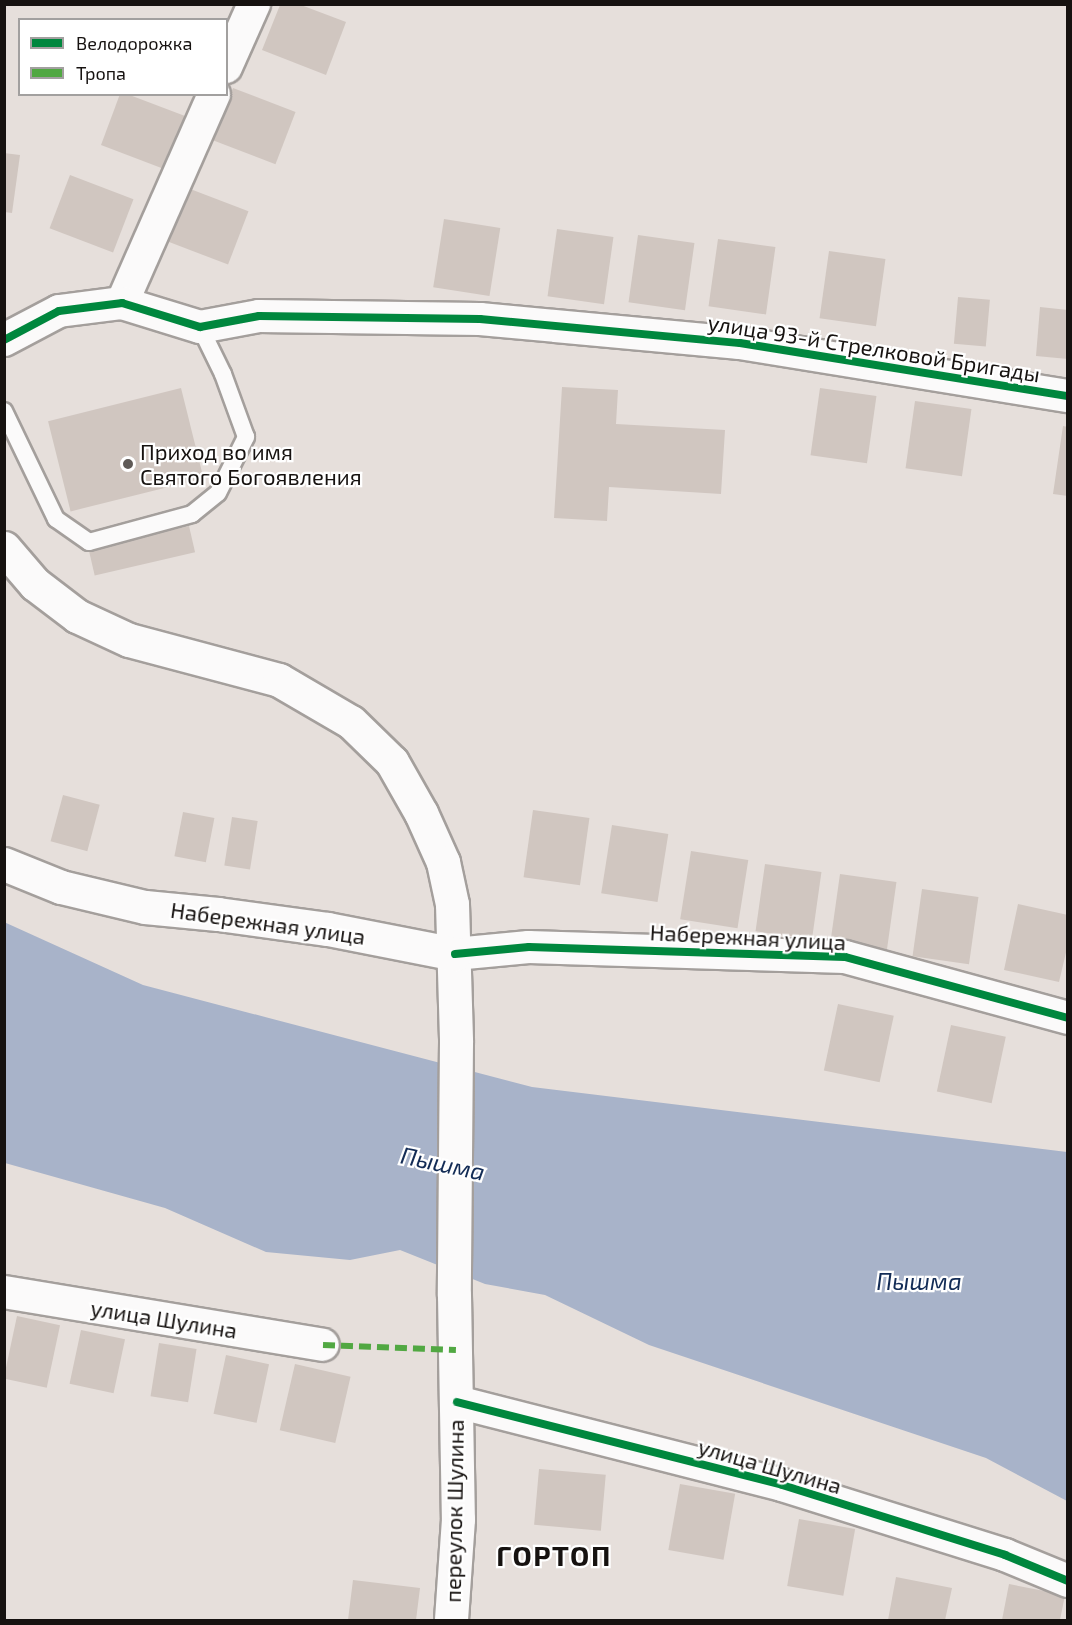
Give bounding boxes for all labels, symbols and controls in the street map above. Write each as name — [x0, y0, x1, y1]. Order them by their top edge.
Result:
legend — [18, 18, 228, 96]
text: Велодорожка — [76, 32, 192, 54]
text: Тропа — [76, 62, 126, 84]
street label: улица 93-й Стрелковой Бригады — [706, 309, 1042, 387]
place label: Приход во имя Святого Богоявления — [140, 438, 362, 490]
marker: Приход во имя Святого Богоявления — [121, 457, 135, 471]
street label: Набережная улица — [169, 896, 367, 950]
street label: Набережная улица — [649, 919, 847, 955]
water label: Пышма — [398, 1140, 488, 1186]
water label: Пышма — [876, 1267, 962, 1295]
street label: улица Шулина — [89, 1294, 239, 1344]
street label: переулок Шулина — [439, 1419, 469, 1603]
street label: улица Шулина — [695, 1433, 845, 1499]
district label: ГОРТОП — [496, 1538, 612, 1572]

